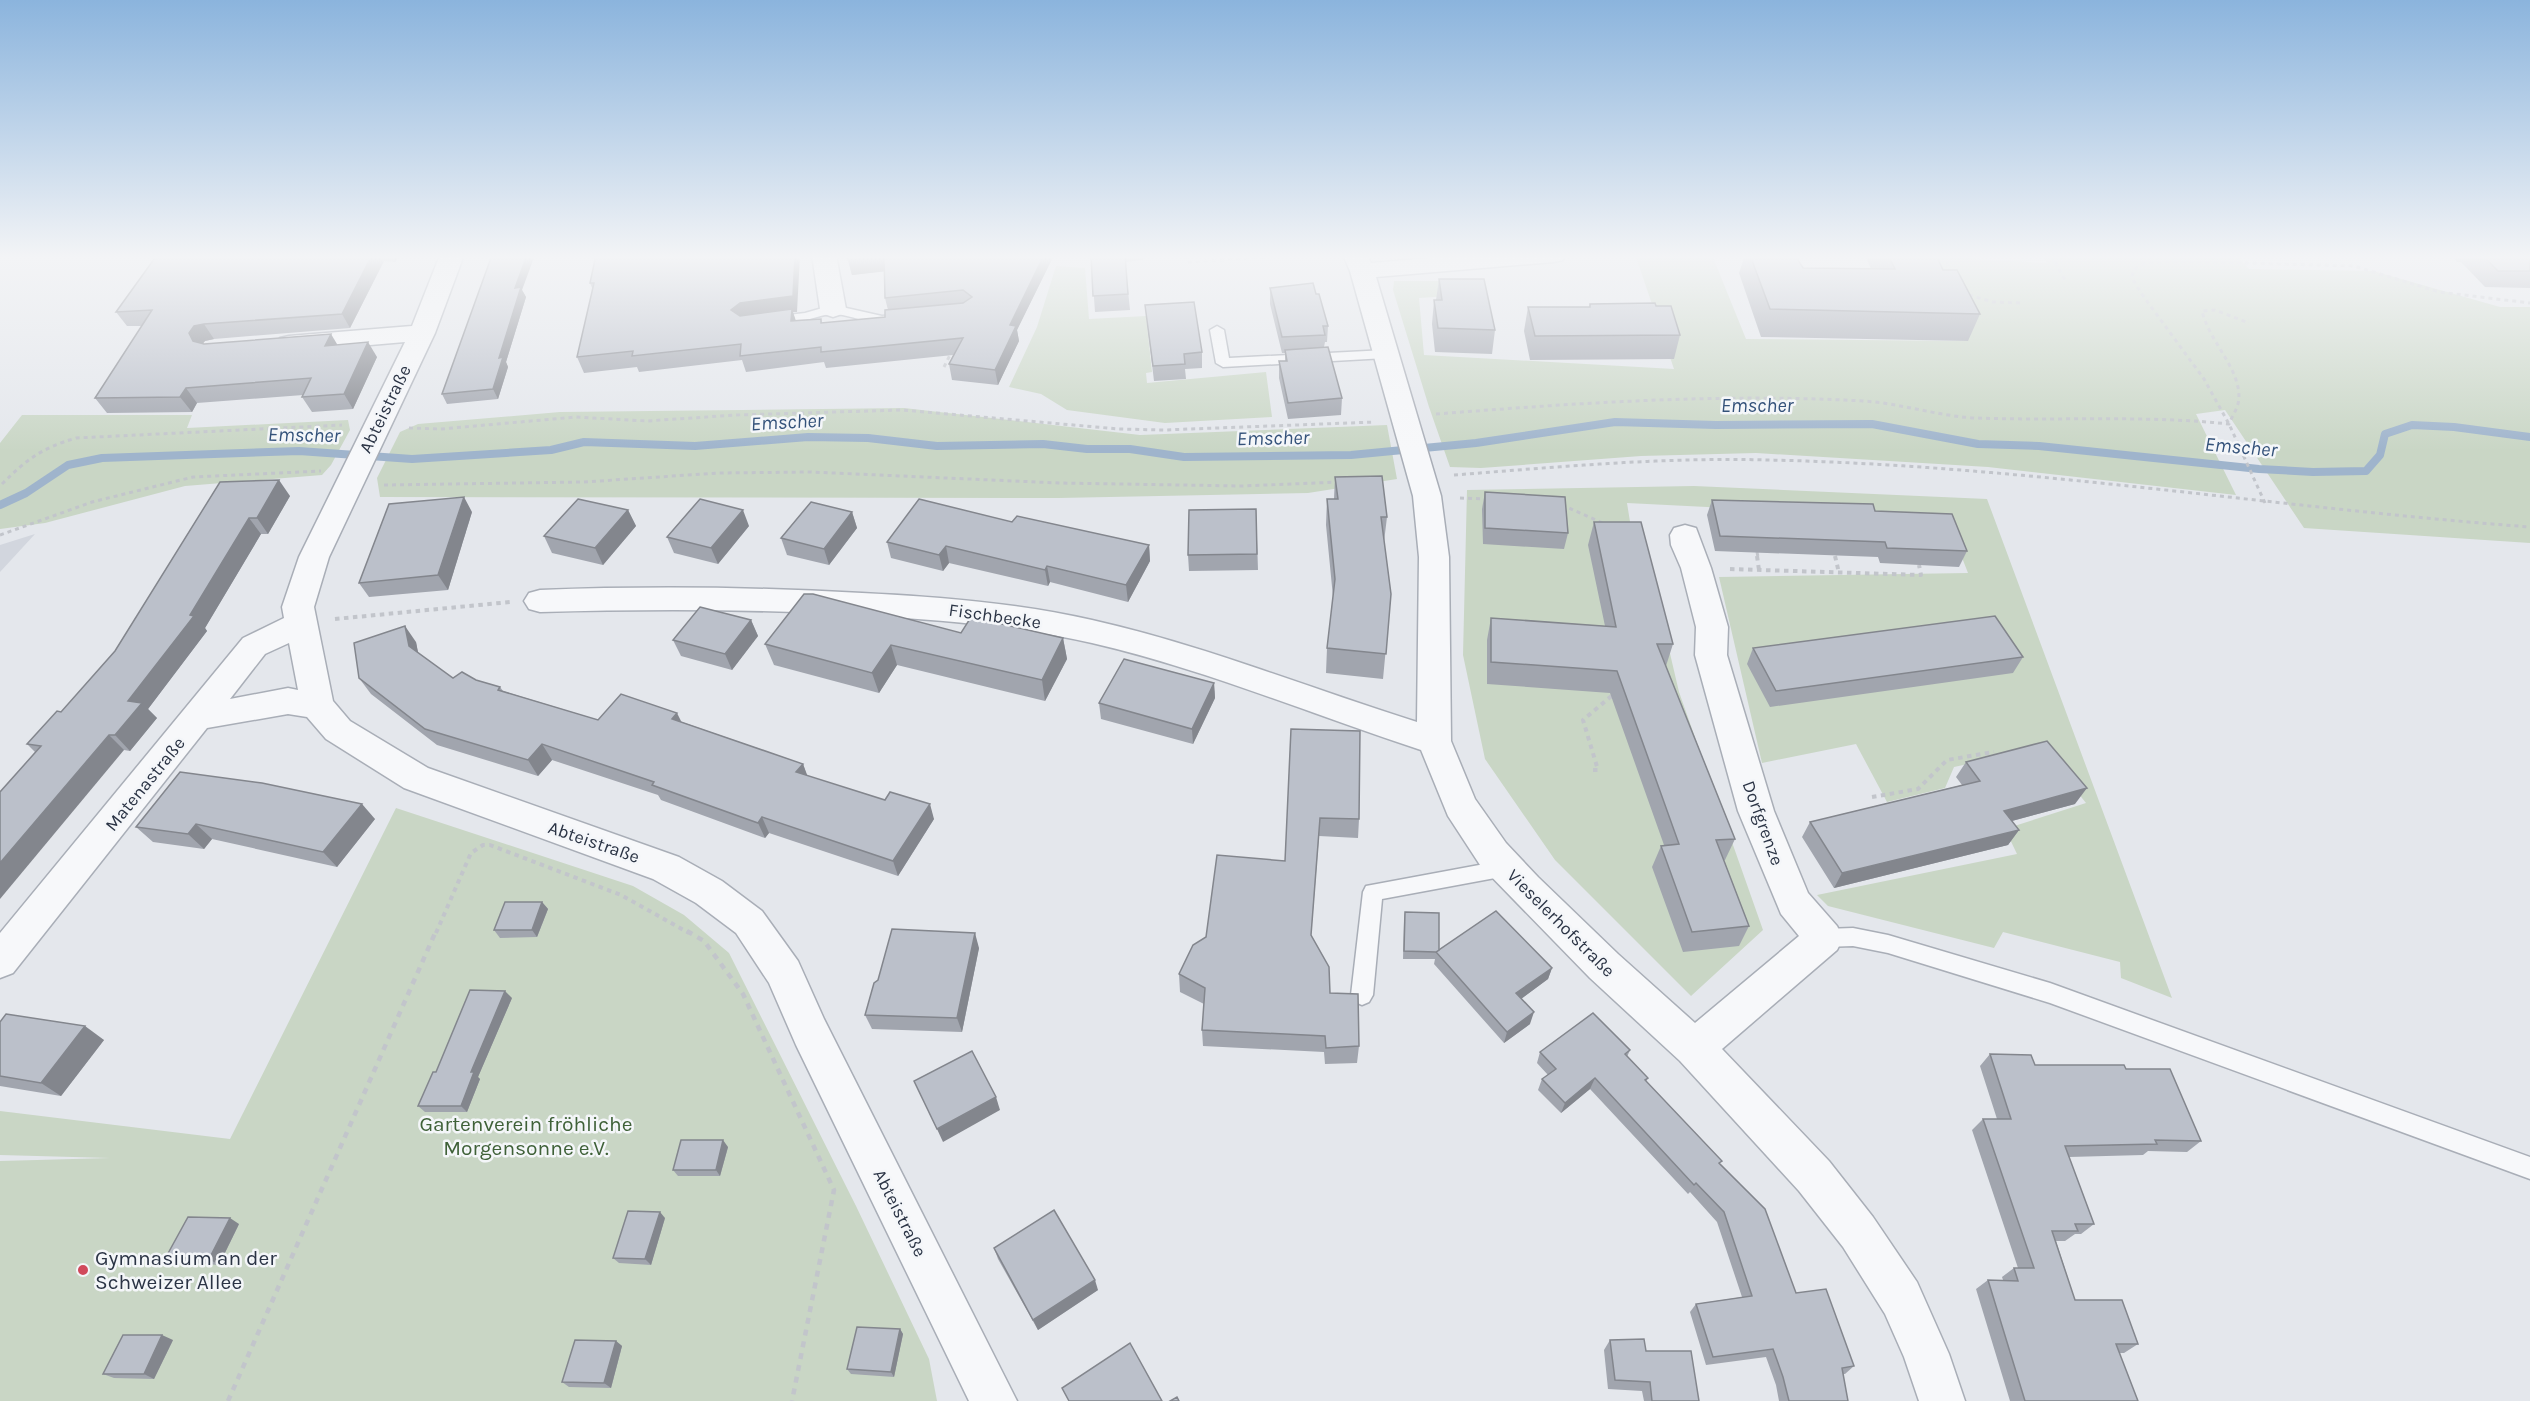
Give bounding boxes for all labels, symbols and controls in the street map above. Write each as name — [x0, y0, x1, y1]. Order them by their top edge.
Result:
street label: Abteistraße — [354, 361, 416, 457]
water label: Emscher — [1721, 394, 1794, 417]
water label: Emscher — [750, 409, 825, 435]
water label: Emscher — [267, 423, 342, 447]
water label: Emscher — [1236, 426, 1311, 450]
water label: Emscher — [2204, 432, 2279, 462]
street label: Fischbecke — [947, 599, 1043, 633]
street label: Matenastraße — [100, 732, 190, 836]
street label: Dorfgrenze — [1738, 778, 1788, 868]
street label: Abteistraße — [545, 816, 643, 868]
street label: Vieselerhofstraße — [1502, 864, 1620, 982]
park label: Gartenverein fröhliche Morgensonne e.V. — [419, 1112, 633, 1160]
street label: Abteistraße — [869, 1166, 931, 1260]
place label: Gymnasium an der Schweizer Allee — [95, 1246, 277, 1294]
marker: Gymnasium an der Schweizer Allee — [76, 1263, 90, 1277]

